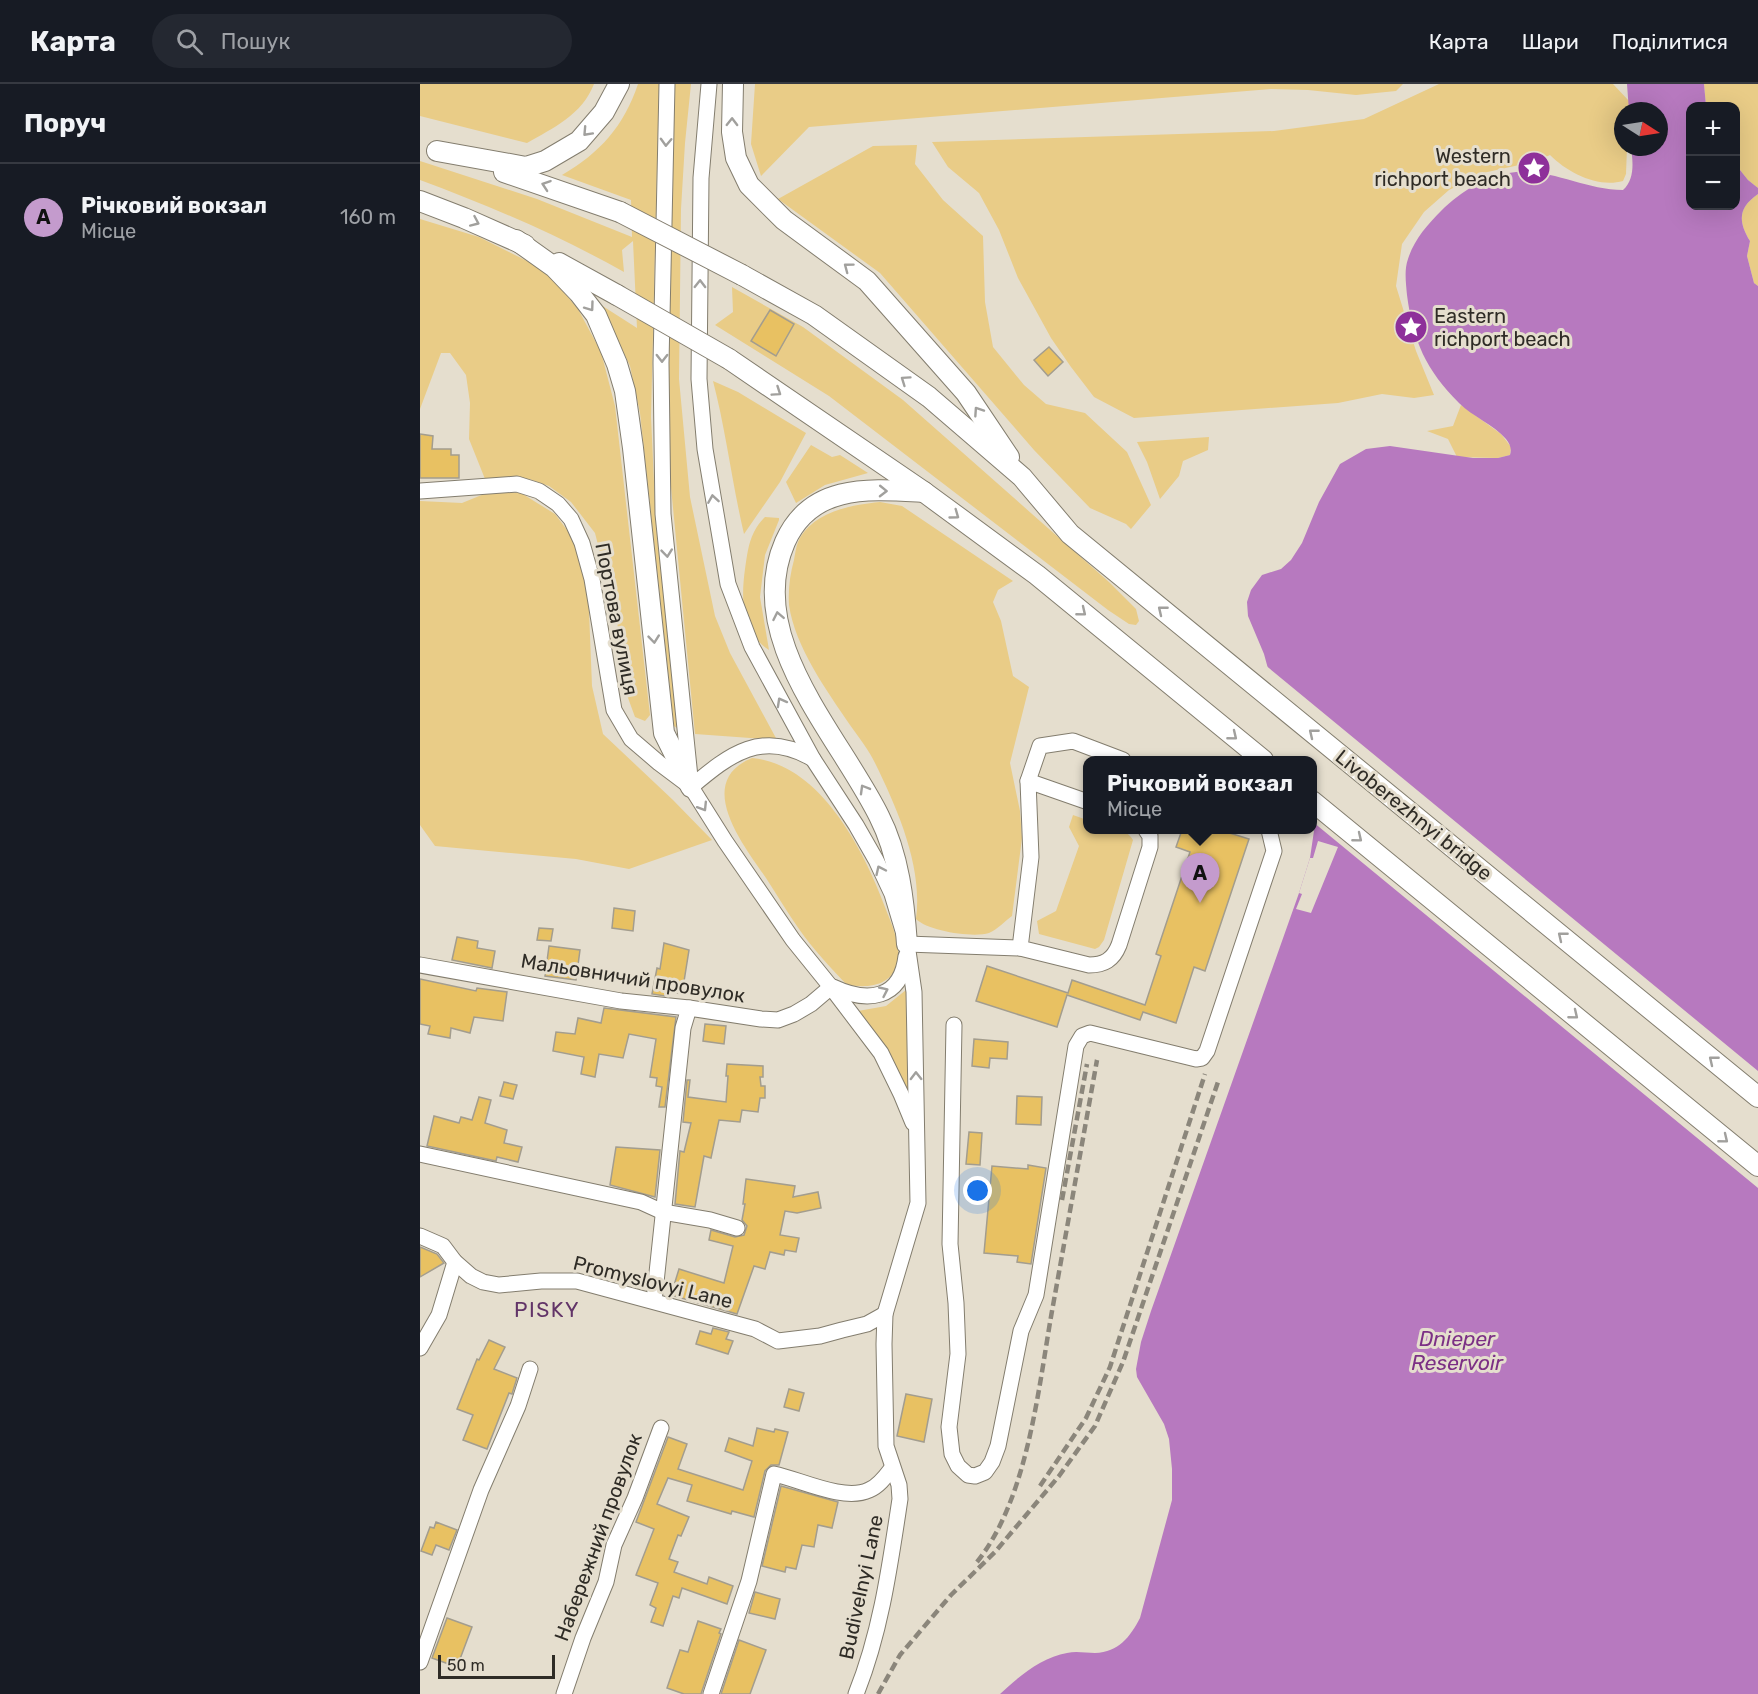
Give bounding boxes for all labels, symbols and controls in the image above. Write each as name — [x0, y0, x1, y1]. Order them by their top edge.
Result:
search box — [152, 14, 572, 68]
text: Карта — [30, 25, 116, 58]
icon: search — [173, 25, 206, 58]
text: Пошук — [221, 28, 290, 55]
text: Карта — [1429, 29, 1489, 54]
text: Шари — [1522, 29, 1579, 54]
text: Поділитися — [1612, 29, 1728, 54]
north arrow — [1614, 102, 1668, 156]
map controls — [1686, 102, 1740, 210]
button: + — [1686, 102, 1740, 156]
text: Поруч — [24, 108, 106, 139]
one-way arrow — [726, 117, 738, 126]
one-way arrow — [583, 126, 594, 136]
one-way arrow — [659, 138, 672, 147]
place label: Western richport beach — [1374, 144, 1511, 191]
place icon: Western richport beach — [1516, 150, 1552, 186]
button: − — [1686, 156, 1740, 210]
one-way arrow — [541, 180, 551, 193]
text: Річковий вокзал — [81, 192, 267, 219]
text: A — [36, 205, 51, 229]
text: 160 m — [340, 205, 396, 229]
one-way arrow — [468, 215, 479, 227]
text: Місце — [81, 219, 136, 243]
one-way arrow — [843, 263, 854, 274]
one-way arrow — [694, 279, 706, 288]
one-way arrow — [582, 300, 593, 311]
place label: Eastern richport beach — [1434, 304, 1571, 351]
place icon: Eastern richport beach — [1393, 309, 1429, 345]
one-way arrow — [655, 354, 668, 363]
one-way arrow — [901, 376, 912, 387]
one-way arrow — [771, 385, 782, 396]
one-way arrow — [974, 407, 985, 418]
one-way arrow — [879, 484, 888, 497]
one-way arrow — [708, 494, 720, 504]
one-way arrow — [948, 508, 959, 519]
street label: Портова вулиця — [590, 541, 644, 697]
one-way arrow — [660, 549, 673, 558]
one-way arrow — [1075, 605, 1086, 616]
one-way arrow — [1158, 606, 1169, 617]
one-way arrow — [772, 611, 785, 621]
one-way arrow — [647, 635, 660, 644]
one-way arrow — [777, 698, 788, 708]
one-way arrow — [1226, 728, 1237, 739]
one-way arrow — [1309, 729, 1320, 740]
street label: Livoberezhnyi bridge — [1331, 745, 1497, 885]
popup — [1083, 756, 1317, 834]
text: Річковий вокзал — [1107, 770, 1293, 797]
one-way arrow — [859, 785, 871, 795]
text: Місце — [1107, 797, 1162, 821]
one-way arrow — [696, 800, 707, 811]
one-way arrow — [1351, 831, 1362, 842]
pin: A — [1180, 854, 1220, 903]
one-way arrow — [876, 865, 888, 876]
one-way arrow — [1558, 933, 1569, 944]
street label: Мальовничий провулок — [519, 948, 747, 1008]
one-way arrow — [878, 986, 889, 998]
one-way arrow — [1567, 1008, 1578, 1019]
one-way arrow — [1709, 1056, 1720, 1067]
one-way arrow — [910, 1072, 922, 1081]
one-way arrow — [1717, 1131, 1728, 1142]
your location — [963, 1176, 992, 1205]
street label: Promyslovyi Lane — [571, 1251, 735, 1313]
district label: PISKY — [514, 1297, 580, 1322]
water label: Dnieper Reservoir — [1411, 1326, 1504, 1375]
street label: Набережний провулок — [549, 1430, 647, 1644]
street label: Budivelnyi Lane — [834, 1513, 888, 1661]
scale bar — [438, 1652, 555, 1680]
text: 50 m — [447, 1656, 485, 1675]

